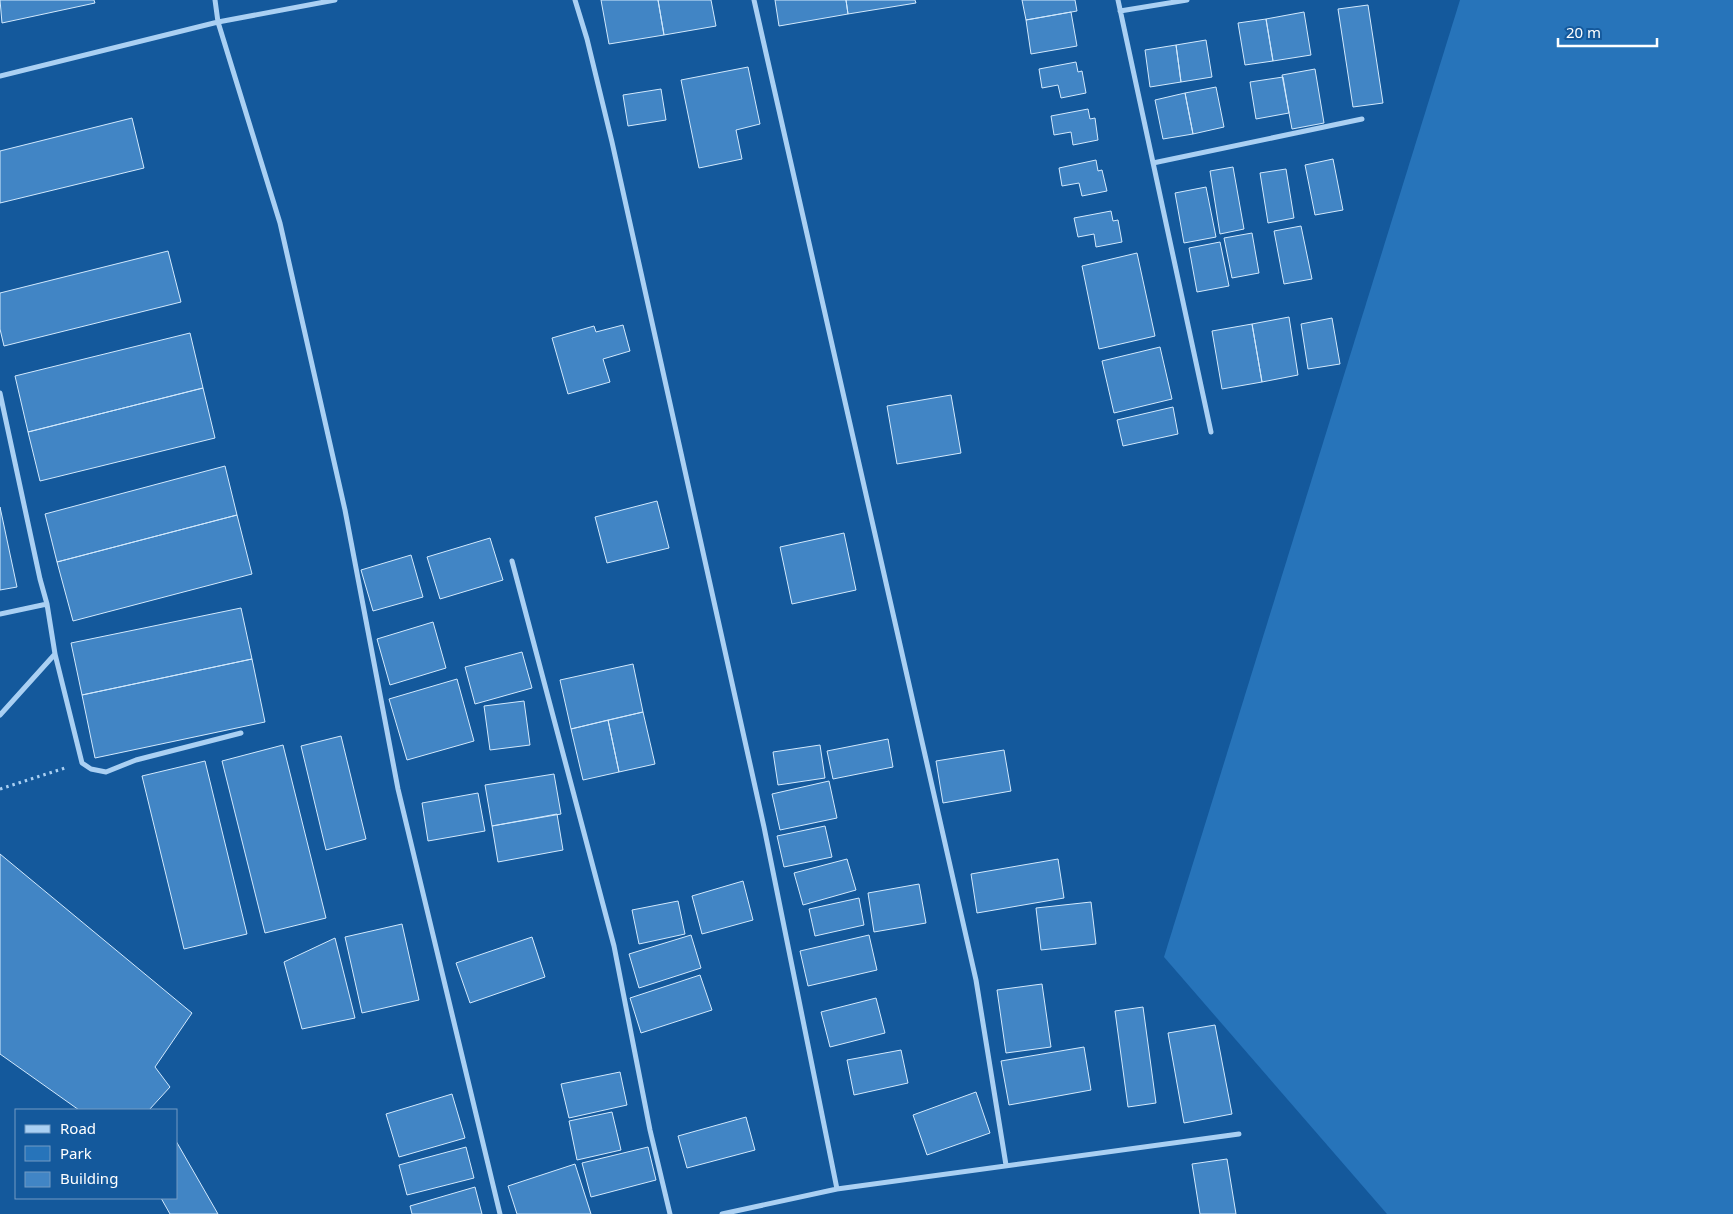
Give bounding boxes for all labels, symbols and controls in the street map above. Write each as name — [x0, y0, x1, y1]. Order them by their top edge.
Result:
scale bar — [1558, 15, 1657, 47]
text: 20 m — [1566, 22, 1601, 42]
legend — [15, 1109, 178, 1199]
text: Road — [60, 1118, 96, 1138]
text: Park — [60, 1143, 92, 1163]
text: Building — [60, 1168, 118, 1188]

